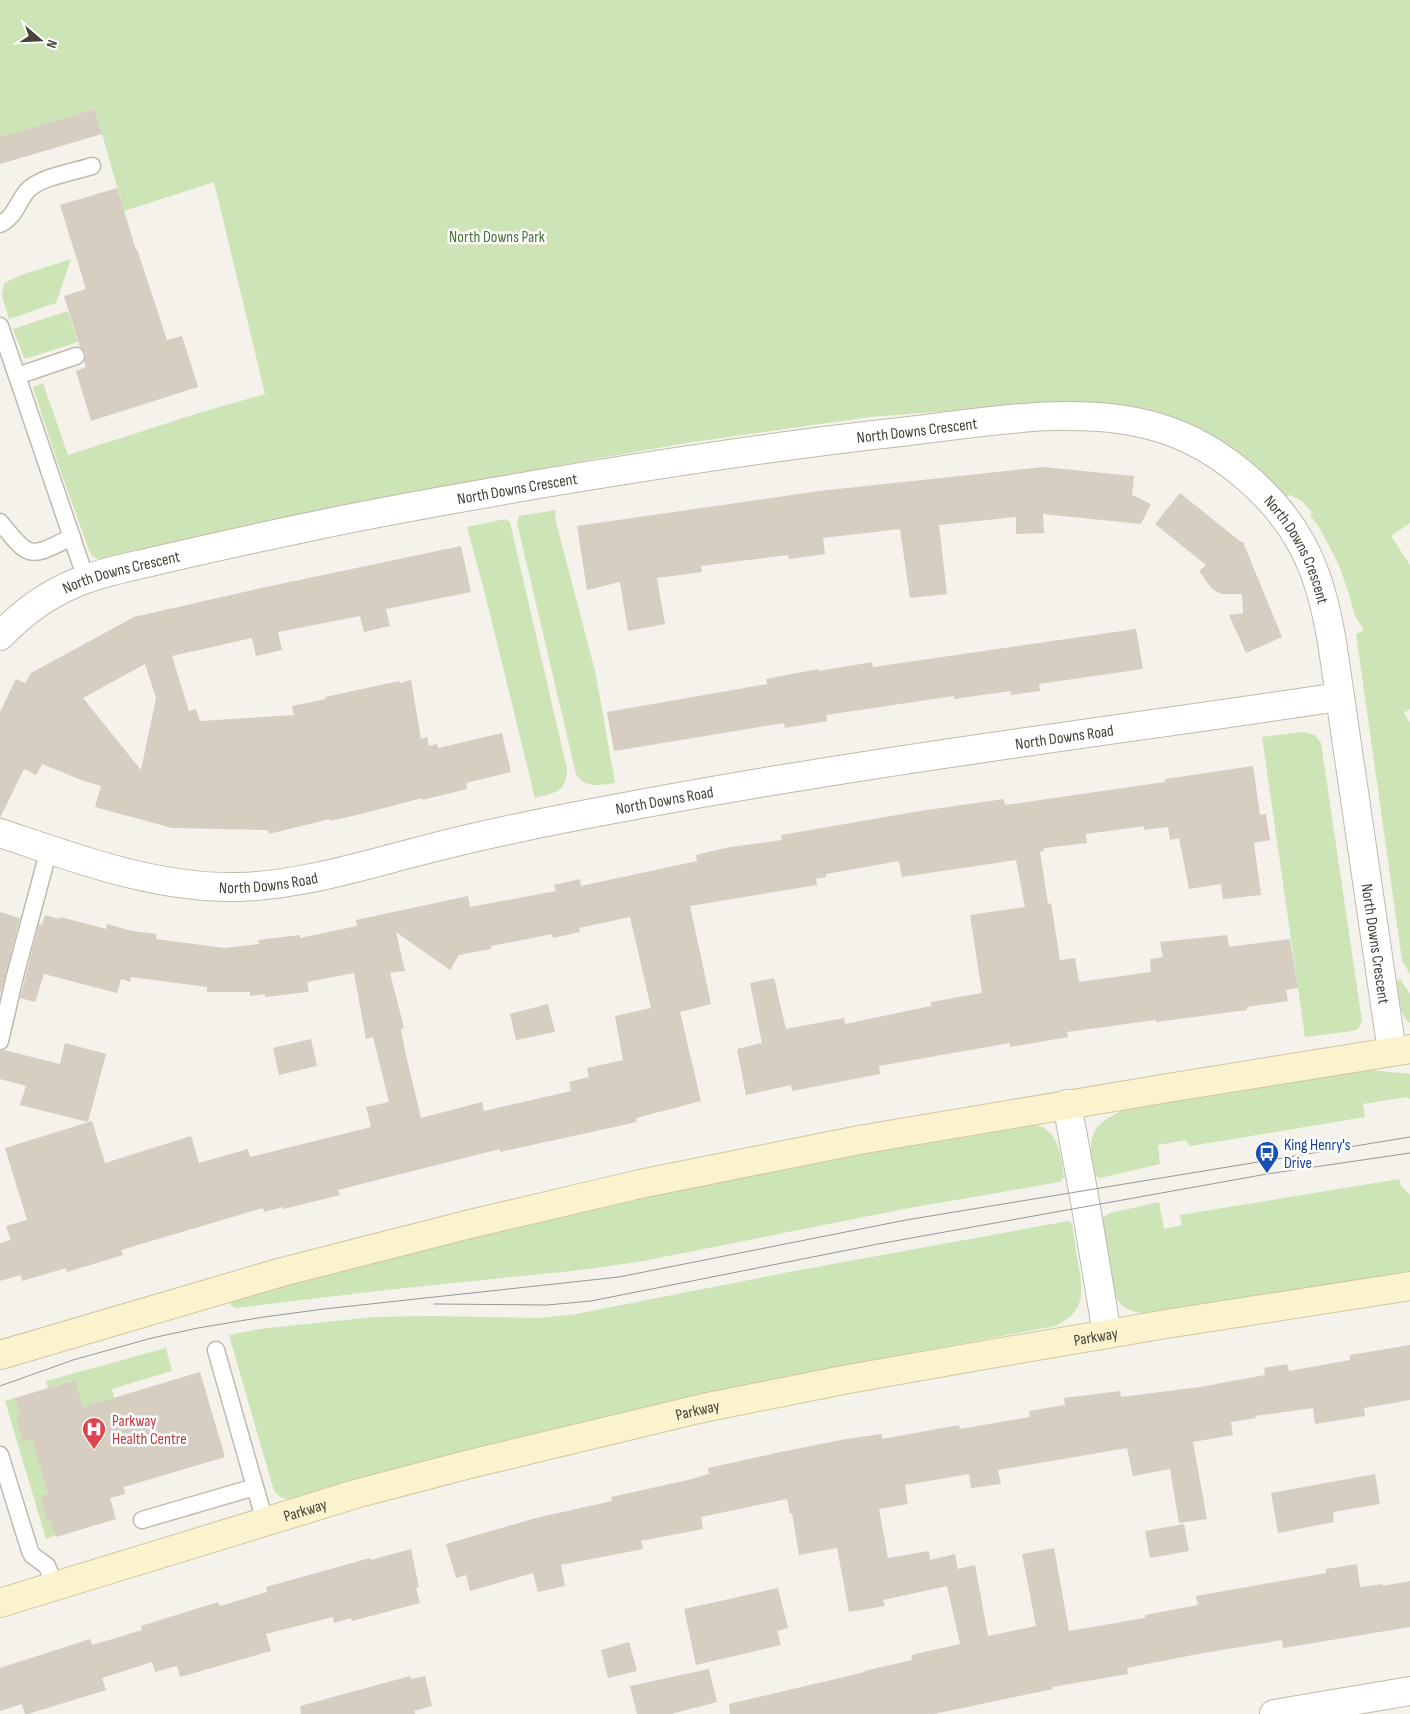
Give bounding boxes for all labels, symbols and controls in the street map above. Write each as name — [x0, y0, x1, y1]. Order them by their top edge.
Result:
north arrow — [15, 15, 65, 65]
text: N — [43, 38, 61, 50]
park label: North Downs Park — [449, 228, 545, 247]
street label: North Downs Crescent — [856, 415, 979, 448]
street label: North Downs Crescent — [456, 470, 579, 509]
street label: North Downs Crescent — [1259, 492, 1332, 606]
street label: North Downs Crescent — [60, 547, 182, 599]
street label: North Downs Road — [1014, 722, 1115, 754]
street label: North Downs Road — [614, 783, 715, 820]
street label: North Downs Road — [219, 869, 320, 898]
street label: North Downs Crescent — [1356, 882, 1393, 1005]
place label: King Henry's Drive — [1284, 1136, 1351, 1173]
bus stop icon: King Henry's Drive — [1254, 1140, 1280, 1174]
street label: Parkway — [1072, 1324, 1119, 1351]
street label: Parkway — [674, 1397, 721, 1425]
place label: Parkway Health Centre — [112, 1412, 187, 1449]
hospital icon: Parkway Health Centre — [81, 1416, 107, 1450]
street label: Parkway — [281, 1495, 329, 1527]

